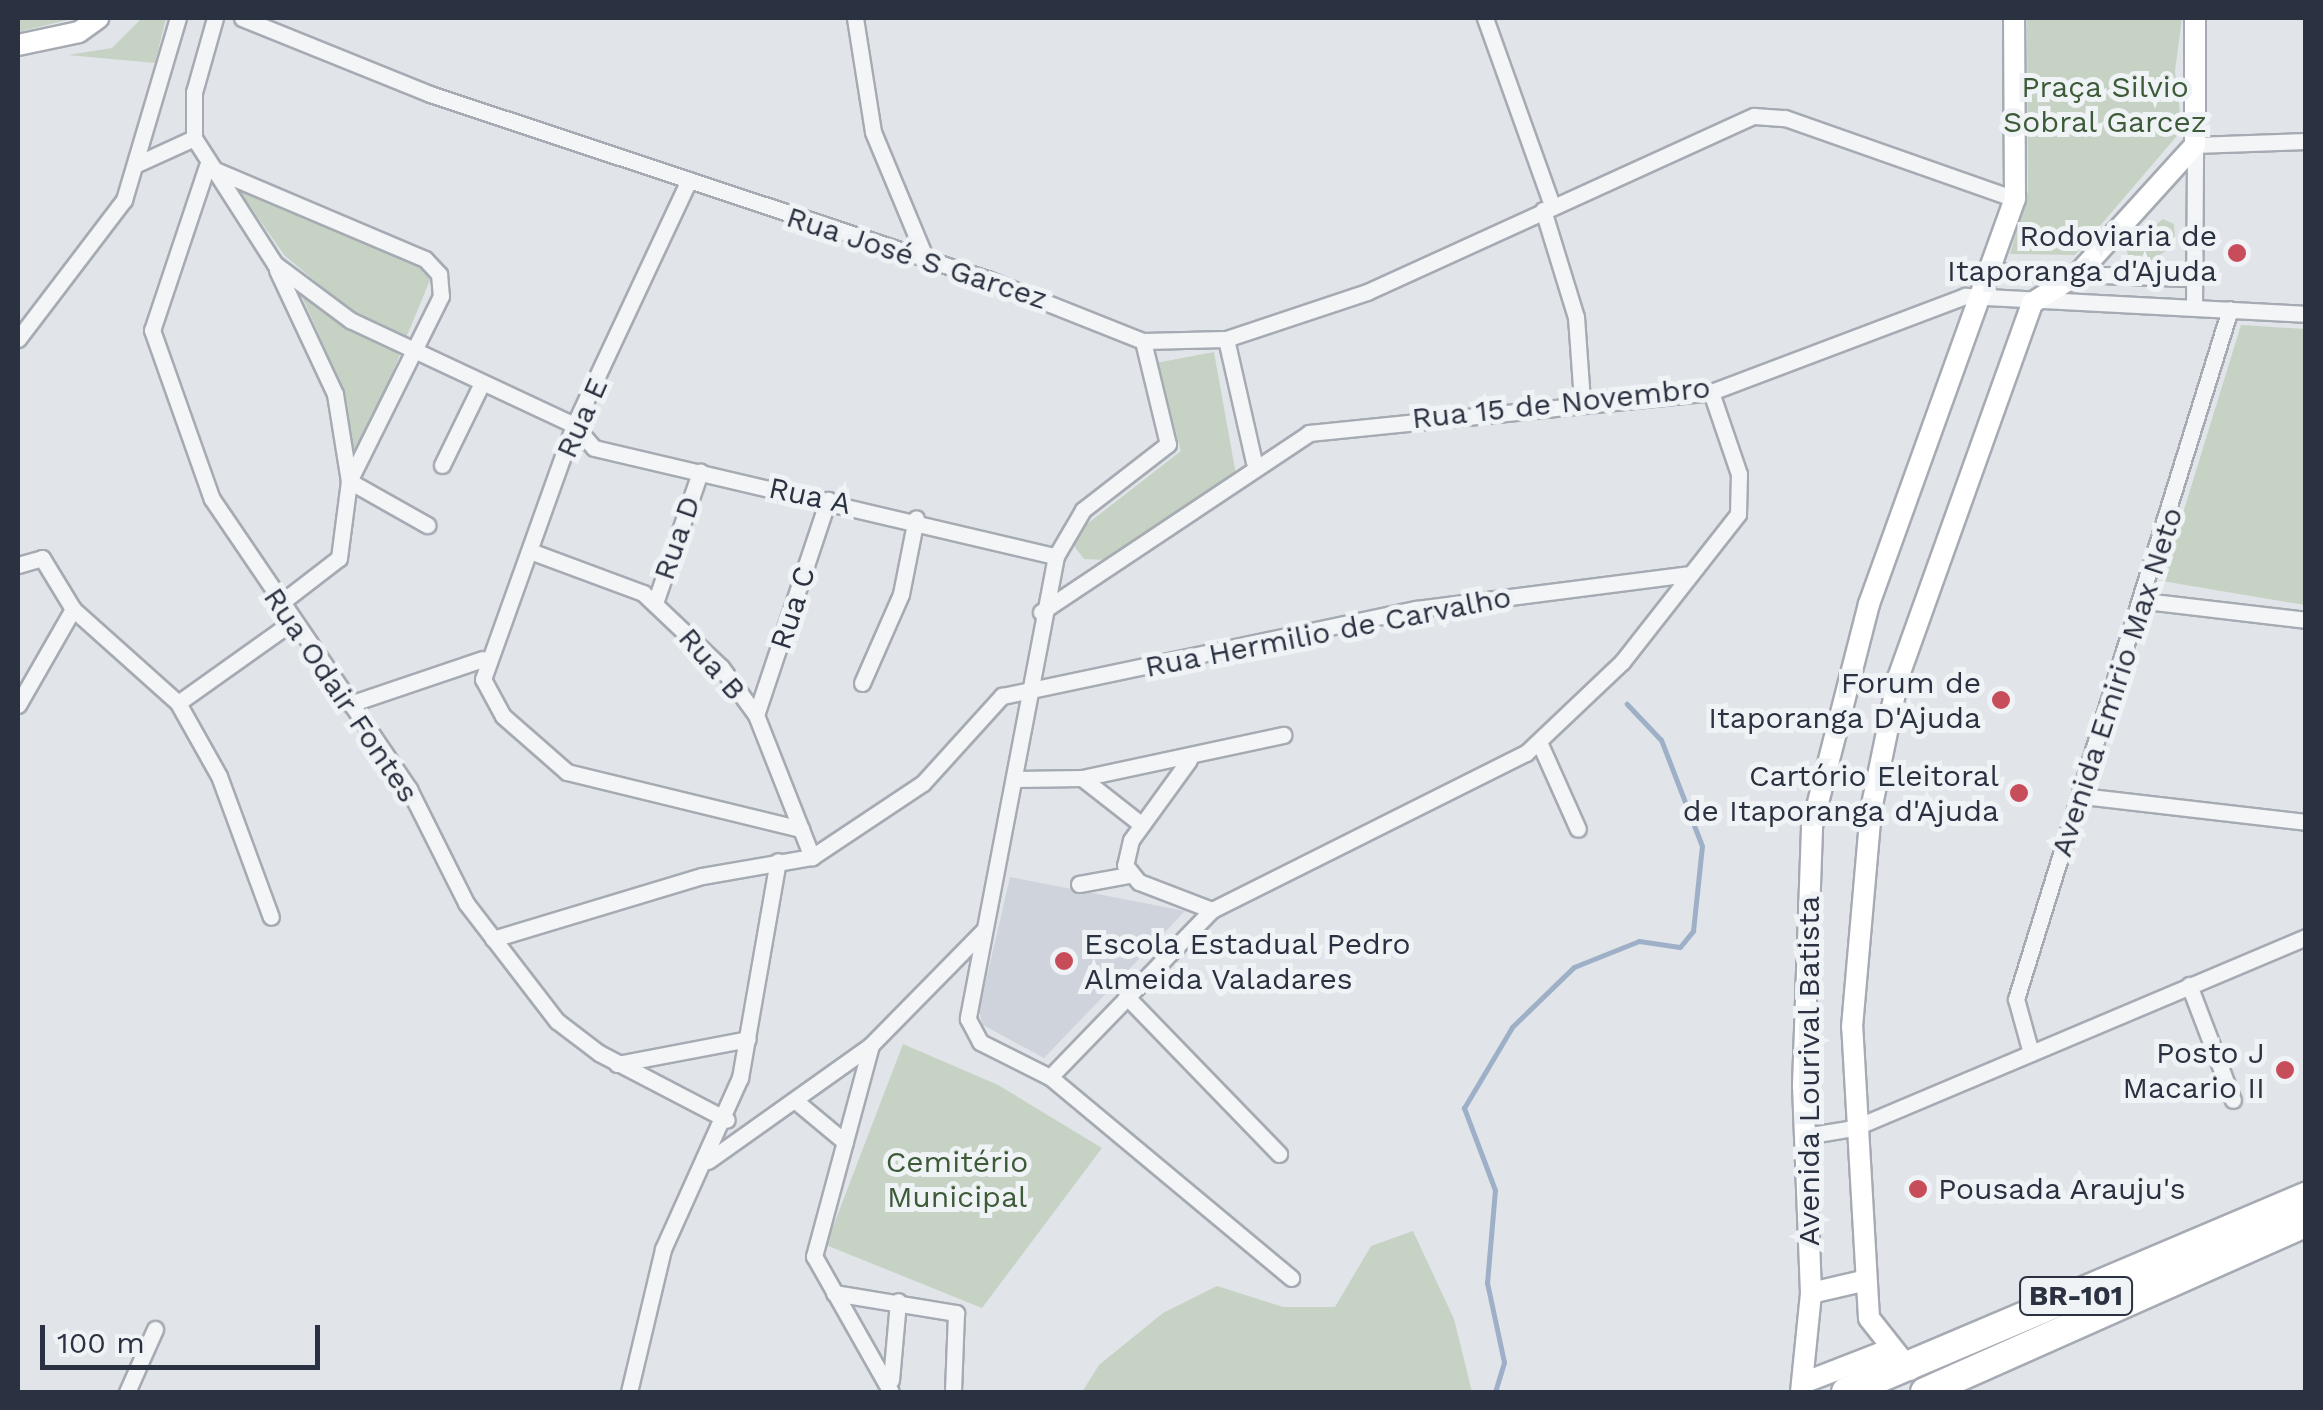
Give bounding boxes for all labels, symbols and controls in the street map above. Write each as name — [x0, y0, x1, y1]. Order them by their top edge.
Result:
park label: Praça Silvio Sobral Garcez — [2003, 69, 2207, 140]
street label: Rua José S Garcez — [781, 199, 1053, 317]
place label: Rodoviaria de Itaporanga d'Ajuda — [1946, 218, 2217, 288]
marker: Rodoviaria de Itaporanga d'Ajuda — [2226, 242, 2248, 264]
street label: Rua 15 de Novembro — [1409, 369, 1713, 437]
street label: Rua E — [548, 372, 616, 464]
street label: Rua A — [765, 470, 855, 522]
street label: Rua D — [646, 491, 708, 585]
street label: Avenida Emirio Max Neto — [2043, 502, 2191, 862]
street label: Rua C — [763, 562, 823, 654]
street label: Rua Hermilio de Carvalho — [1142, 579, 1514, 685]
street label: Rua Odair Fontes — [255, 580, 427, 810]
street label: Rua B — [671, 620, 753, 708]
place label: Forum de Itaporanga D'Ajuda — [1708, 665, 1981, 736]
marker: Forum de Itaporanga D'Ajuda — [1990, 689, 2012, 711]
place label: Cartório Eleitoral de Itaporanga d'Ajuda — [1682, 758, 1999, 828]
marker: Cartório Eleitoral de Itaporanga d'Ajuda — [2008, 782, 2030, 804]
street label: Avenida Lourival Batista — [1791, 895, 1827, 1247]
place label: Escola Estadual Pedro Almeida Valadares — [1084, 926, 1412, 996]
marker: Escola Estadual Pedro Almeida Valadares — [1053, 950, 1075, 972]
place label: Posto J Macario II — [2123, 1035, 2265, 1106]
marker: Posto J Macario II — [2274, 1059, 2296, 1081]
park label: Cemitério Municipal — [886, 1144, 1028, 1214]
place label: Pousada Arauju's — [1938, 1171, 2187, 1207]
marker: Pousada Arauju's — [1907, 1178, 1929, 1200]
road number: BR-101 — [2018, 1273, 2134, 1319]
scale bar — [45, 1305, 325, 1367]
text: 100 m — [57, 1325, 145, 1360]

